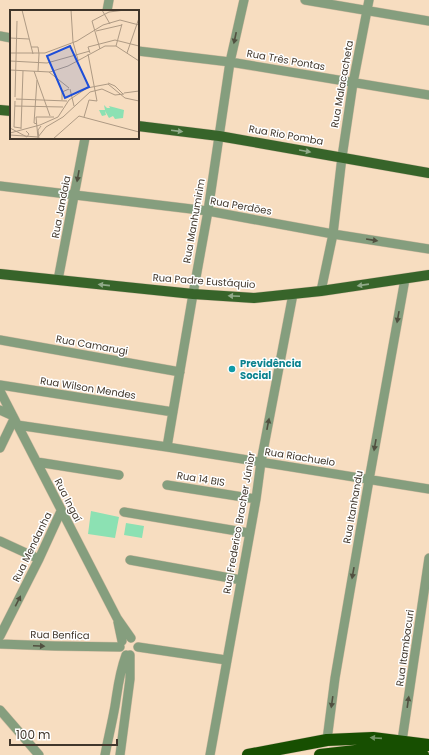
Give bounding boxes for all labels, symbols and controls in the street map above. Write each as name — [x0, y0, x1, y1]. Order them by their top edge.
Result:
inset map — [10, 10, 139, 139]
one-way arrow — [232, 32, 238, 44]
street label: Rua Malacacheta — [327, 39, 357, 129]
street label: Rua Três Pontas — [246, 46, 326, 74]
street label: Rua Rio Pomba — [248, 121, 324, 149]
one-way arrow — [171, 127, 183, 134]
one-way arrow — [299, 148, 311, 154]
one-way arrow — [75, 170, 81, 182]
street label: Rua Jandaia — [48, 175, 74, 239]
street label: Rua Manhumirim — [179, 177, 209, 265]
street label: Rua Perdões — [209, 193, 273, 219]
one-way arrow — [366, 237, 378, 243]
street label: Rua Padre Eustáquio — [152, 270, 256, 292]
one-way arrow — [98, 282, 110, 288]
one-way arrow — [357, 282, 369, 288]
one-way arrow — [227, 293, 240, 300]
one-way arrow — [395, 311, 401, 323]
street label: Rua Camarugi — [55, 331, 129, 359]
place label: Previdência Social — [240, 356, 302, 383]
marker: Previdência Social — [227, 364, 237, 374]
street label: Rua Wilson Mendes — [39, 373, 137, 403]
one-way arrow — [265, 418, 271, 430]
one-way arrow — [372, 439, 378, 451]
street label: Rua Riachuelo — [264, 444, 336, 470]
street label: Rua Frederico Bracher Júnior — [219, 451, 259, 595]
street label: Rua 14 BIS — [176, 468, 226, 490]
street label: Rua Itanhandu — [339, 469, 367, 545]
street label: Rua Ingaí — [51, 476, 86, 525]
street label: Rua Mendanha — [9, 509, 55, 585]
one-way arrow — [350, 567, 356, 579]
one-way arrow — [15, 595, 21, 607]
street label: Rua Itambacuri — [392, 609, 418, 687]
street label: Rua Benfica — [30, 627, 90, 643]
one-way arrow — [33, 642, 45, 649]
one-way arrow — [329, 696, 335, 708]
one-way arrow — [405, 696, 411, 708]
scale bar — [10, 721, 117, 747]
text: 100 m — [16, 726, 50, 743]
one-way arrow — [370, 735, 382, 742]

